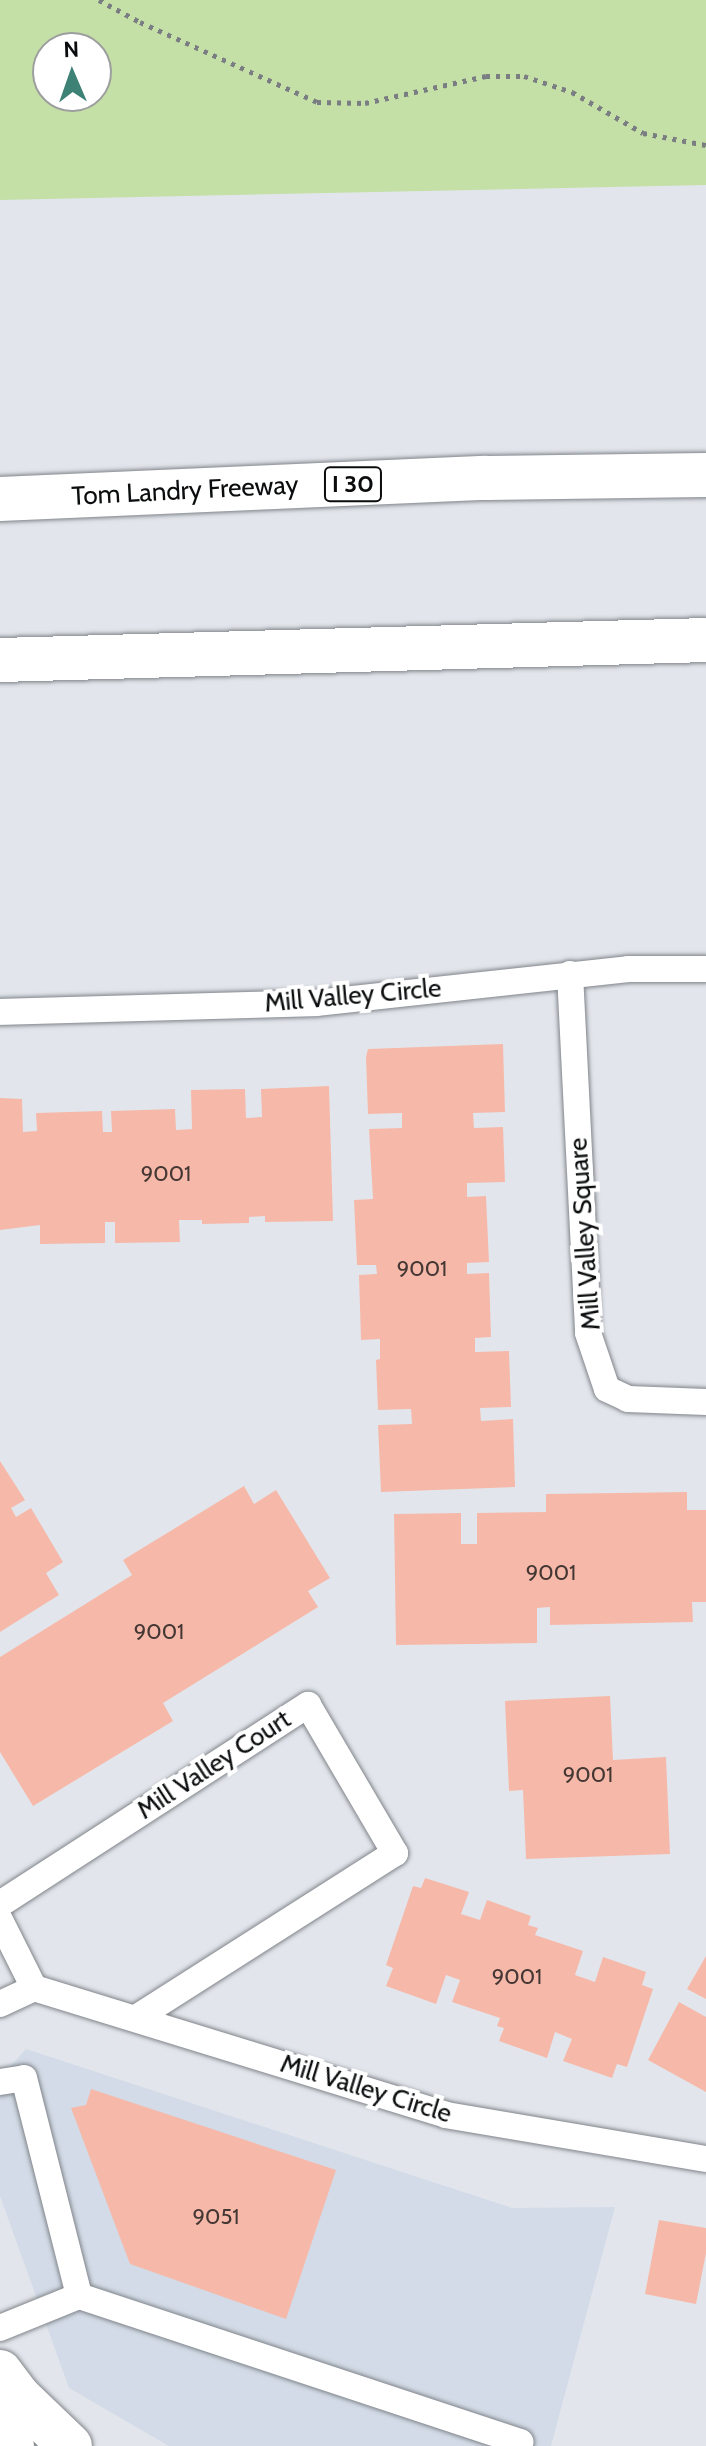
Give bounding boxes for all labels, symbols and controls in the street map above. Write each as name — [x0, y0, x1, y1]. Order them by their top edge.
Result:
north arrow — [32, 32, 112, 112]
text: N — [63, 36, 79, 63]
road number: I 30 — [323, 464, 383, 504]
street label: Tom Landry Freeway — [71, 469, 299, 513]
street label: Mill Valley Circle — [263, 973, 443, 1019]
street label: Mill Valley Square — [563, 1137, 607, 1331]
house number: 9001 — [141, 1161, 191, 1187]
house number: 9001 — [397, 1256, 447, 1282]
house number: 9001 — [526, 1560, 576, 1586]
house number: 9001 — [134, 1619, 184, 1645]
street label: Mill Valley Court — [131, 1704, 297, 1826]
house number: 9001 — [563, 1762, 613, 1788]
house number: 9001 — [492, 1964, 542, 1990]
street label: Mill Valley Circle — [277, 2048, 455, 2130]
house number: 9051 — [193, 2204, 239, 2230]

